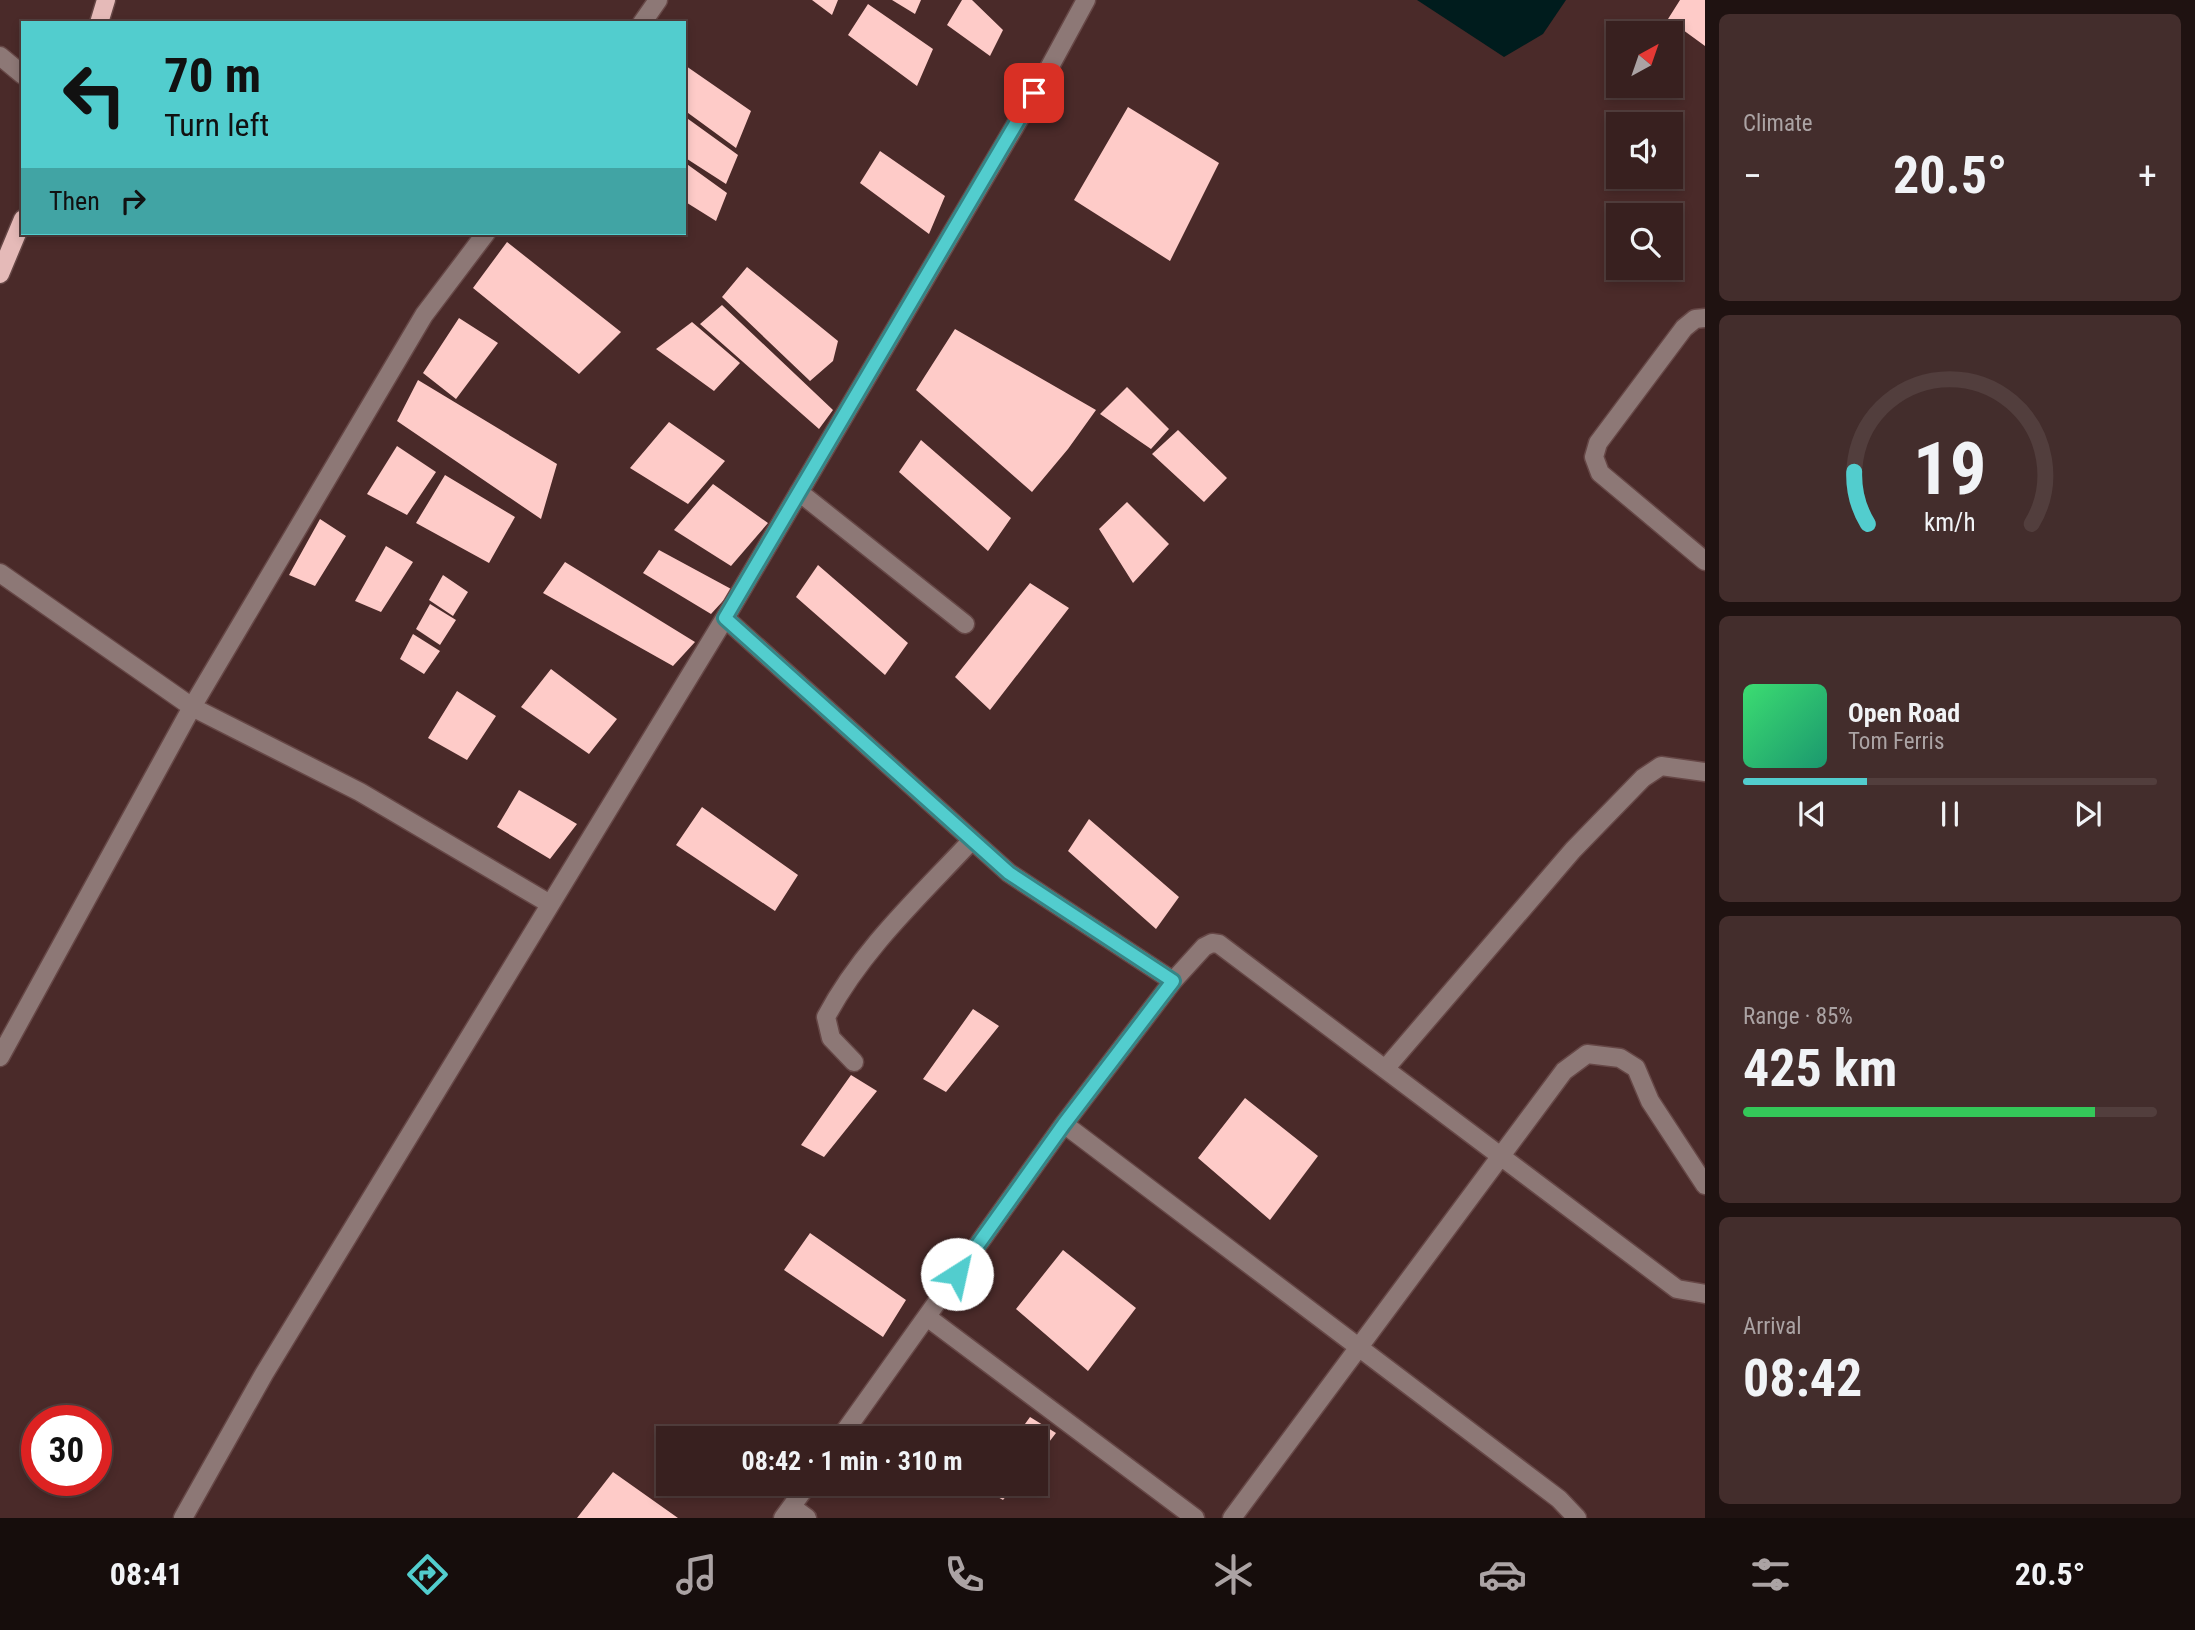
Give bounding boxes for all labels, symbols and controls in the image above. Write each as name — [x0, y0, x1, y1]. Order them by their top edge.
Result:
north arrow — [1606, 21, 1684, 98]
map controls — [1606, 21, 1683, 280]
text: 70 m — [164, 47, 261, 104]
icon: left — [49, 49, 140, 140]
pin — [1004, 63, 1064, 123]
icon: arrive — [1015, 74, 1053, 112]
text: Turn left — [164, 106, 269, 144]
text: Climate — [1743, 110, 1813, 137]
button: sound — [1606, 112, 1683, 189]
text: 20.5° — [1893, 145, 2007, 206]
text: − — [1743, 154, 1762, 198]
text: + — [2138, 154, 2157, 198]
icon: right — [114, 182, 152, 220]
text: Then — [49, 186, 100, 216]
button: search — [1606, 203, 1683, 280]
text: 19 — [1913, 427, 1987, 513]
text: km/h — [1924, 508, 1976, 537]
text: Open Road — [1848, 698, 1960, 728]
text: Tom Ferris — [1848, 728, 1944, 755]
icon: previous — [1793, 795, 1831, 833]
icon: pause — [1931, 795, 1969, 833]
icon: next — [2069, 795, 2107, 833]
text: Range · 85% — [1743, 1003, 1853, 1030]
text: 425 km — [1743, 1038, 1897, 1099]
position arrow — [920, 1237, 994, 1311]
text: Arrival — [1743, 1313, 1802, 1340]
text: 08:42 — [1743, 1348, 1862, 1409]
speed limit sign: 30 — [21, 1405, 112, 1496]
text: 08:42 · 1 min · 310 m — [742, 1446, 962, 1476]
icon: directions — [403, 1550, 452, 1599]
icon: music — [672, 1550, 721, 1599]
icon: phone — [940, 1550, 989, 1599]
icon: climate — [1209, 1550, 1258, 1599]
icon: car — [1478, 1550, 1527, 1599]
icon: filters — [1746, 1550, 1795, 1599]
text: 08:41 — [110, 1555, 183, 1593]
text: 20.5° — [2015, 1555, 2085, 1593]

